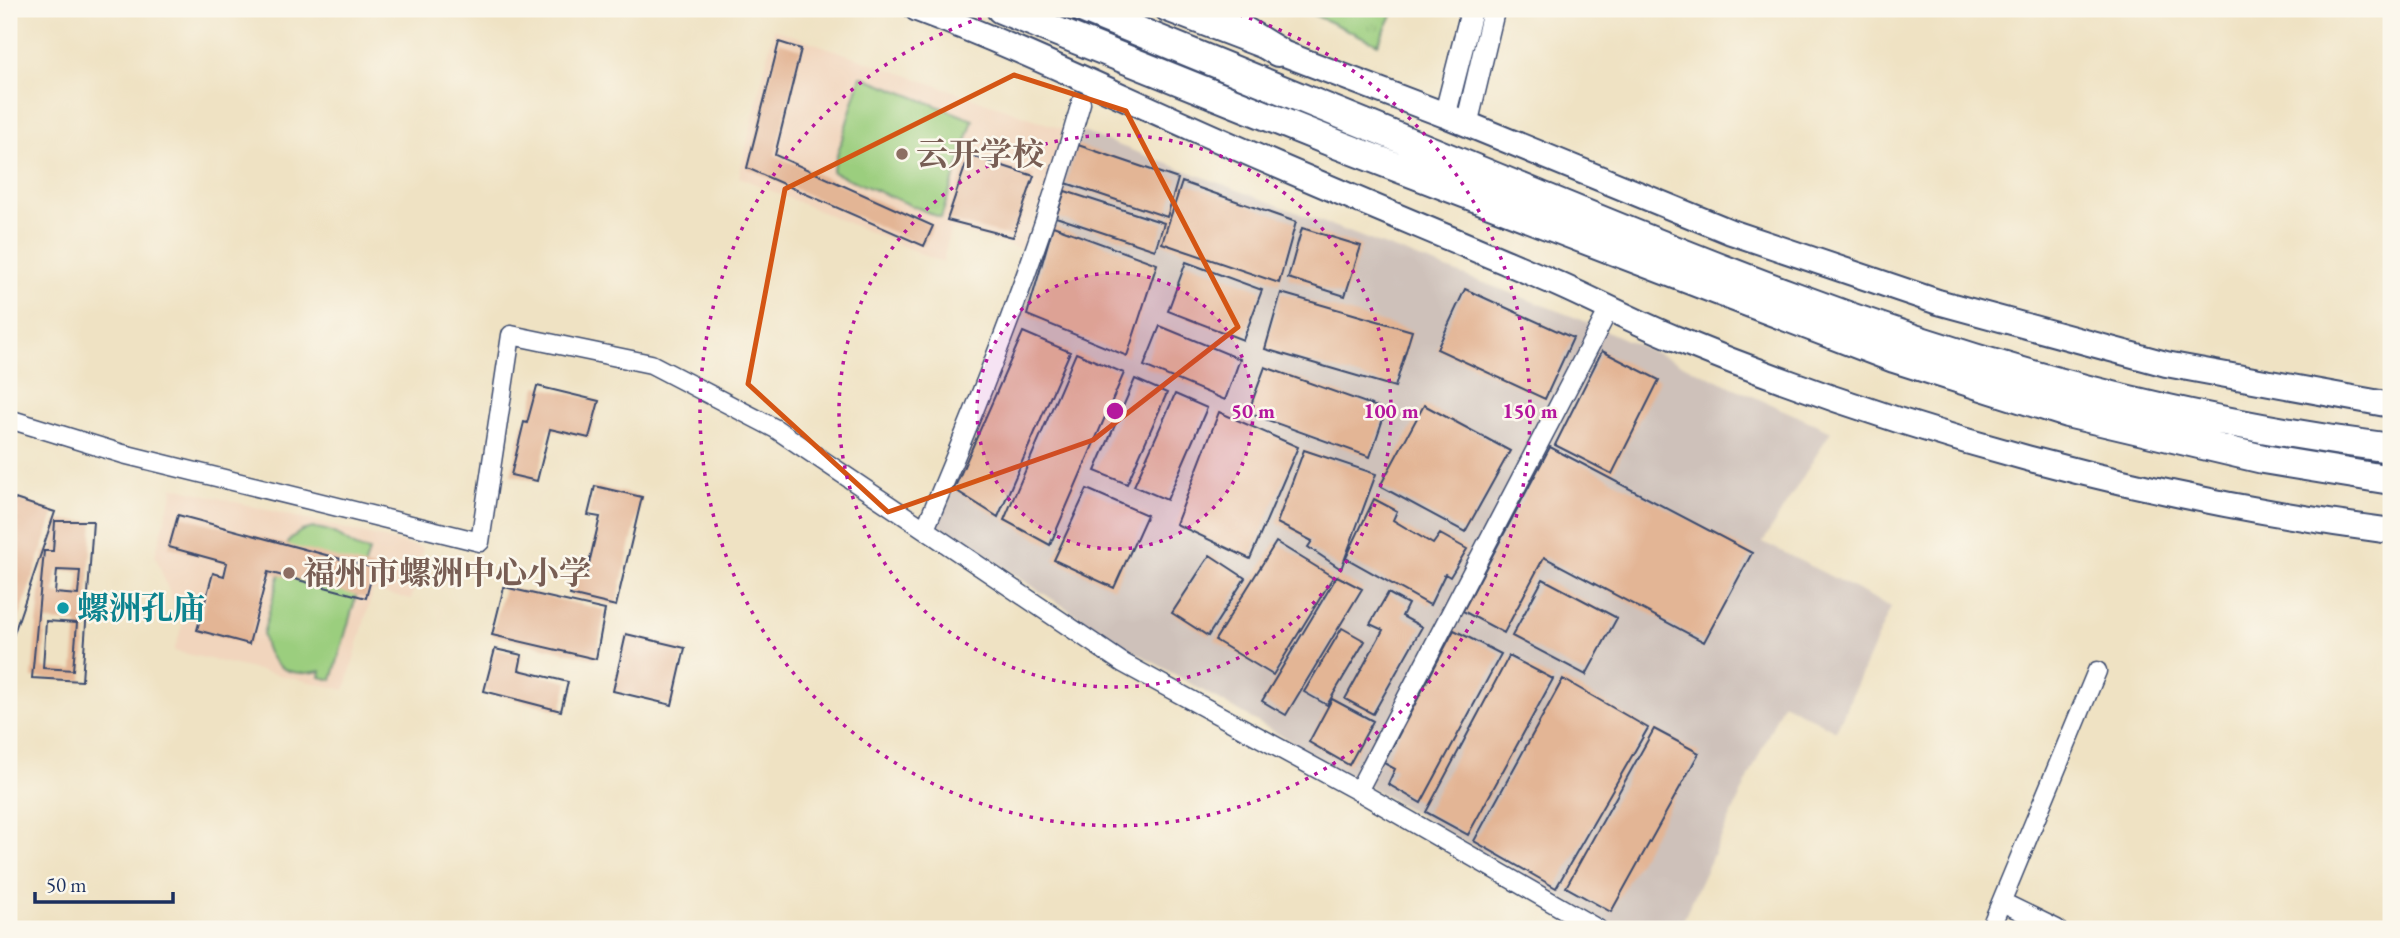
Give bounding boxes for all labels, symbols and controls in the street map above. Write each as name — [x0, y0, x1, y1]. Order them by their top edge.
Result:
place label: 云开学校 — [916, 133, 1044, 175]
marker: 云开学校 — [894, 146, 910, 162]
text: 50 m — [1231, 397, 1275, 424]
text: 100 m — [1363, 397, 1419, 424]
text: 150 m — [1502, 397, 1558, 424]
centre of rings — [1103, 399, 1127, 423]
place label: 福州市螺洲中心小学 — [303, 552, 591, 594]
marker: 福州市螺洲中心小学 — [281, 565, 297, 581]
place label: 螺洲孔庙 — [77, 587, 205, 629]
marker: 螺洲孔庙 — [55, 600, 71, 616]
scale bar — [35, 861, 173, 905]
text: 50 m — [46, 871, 87, 898]

